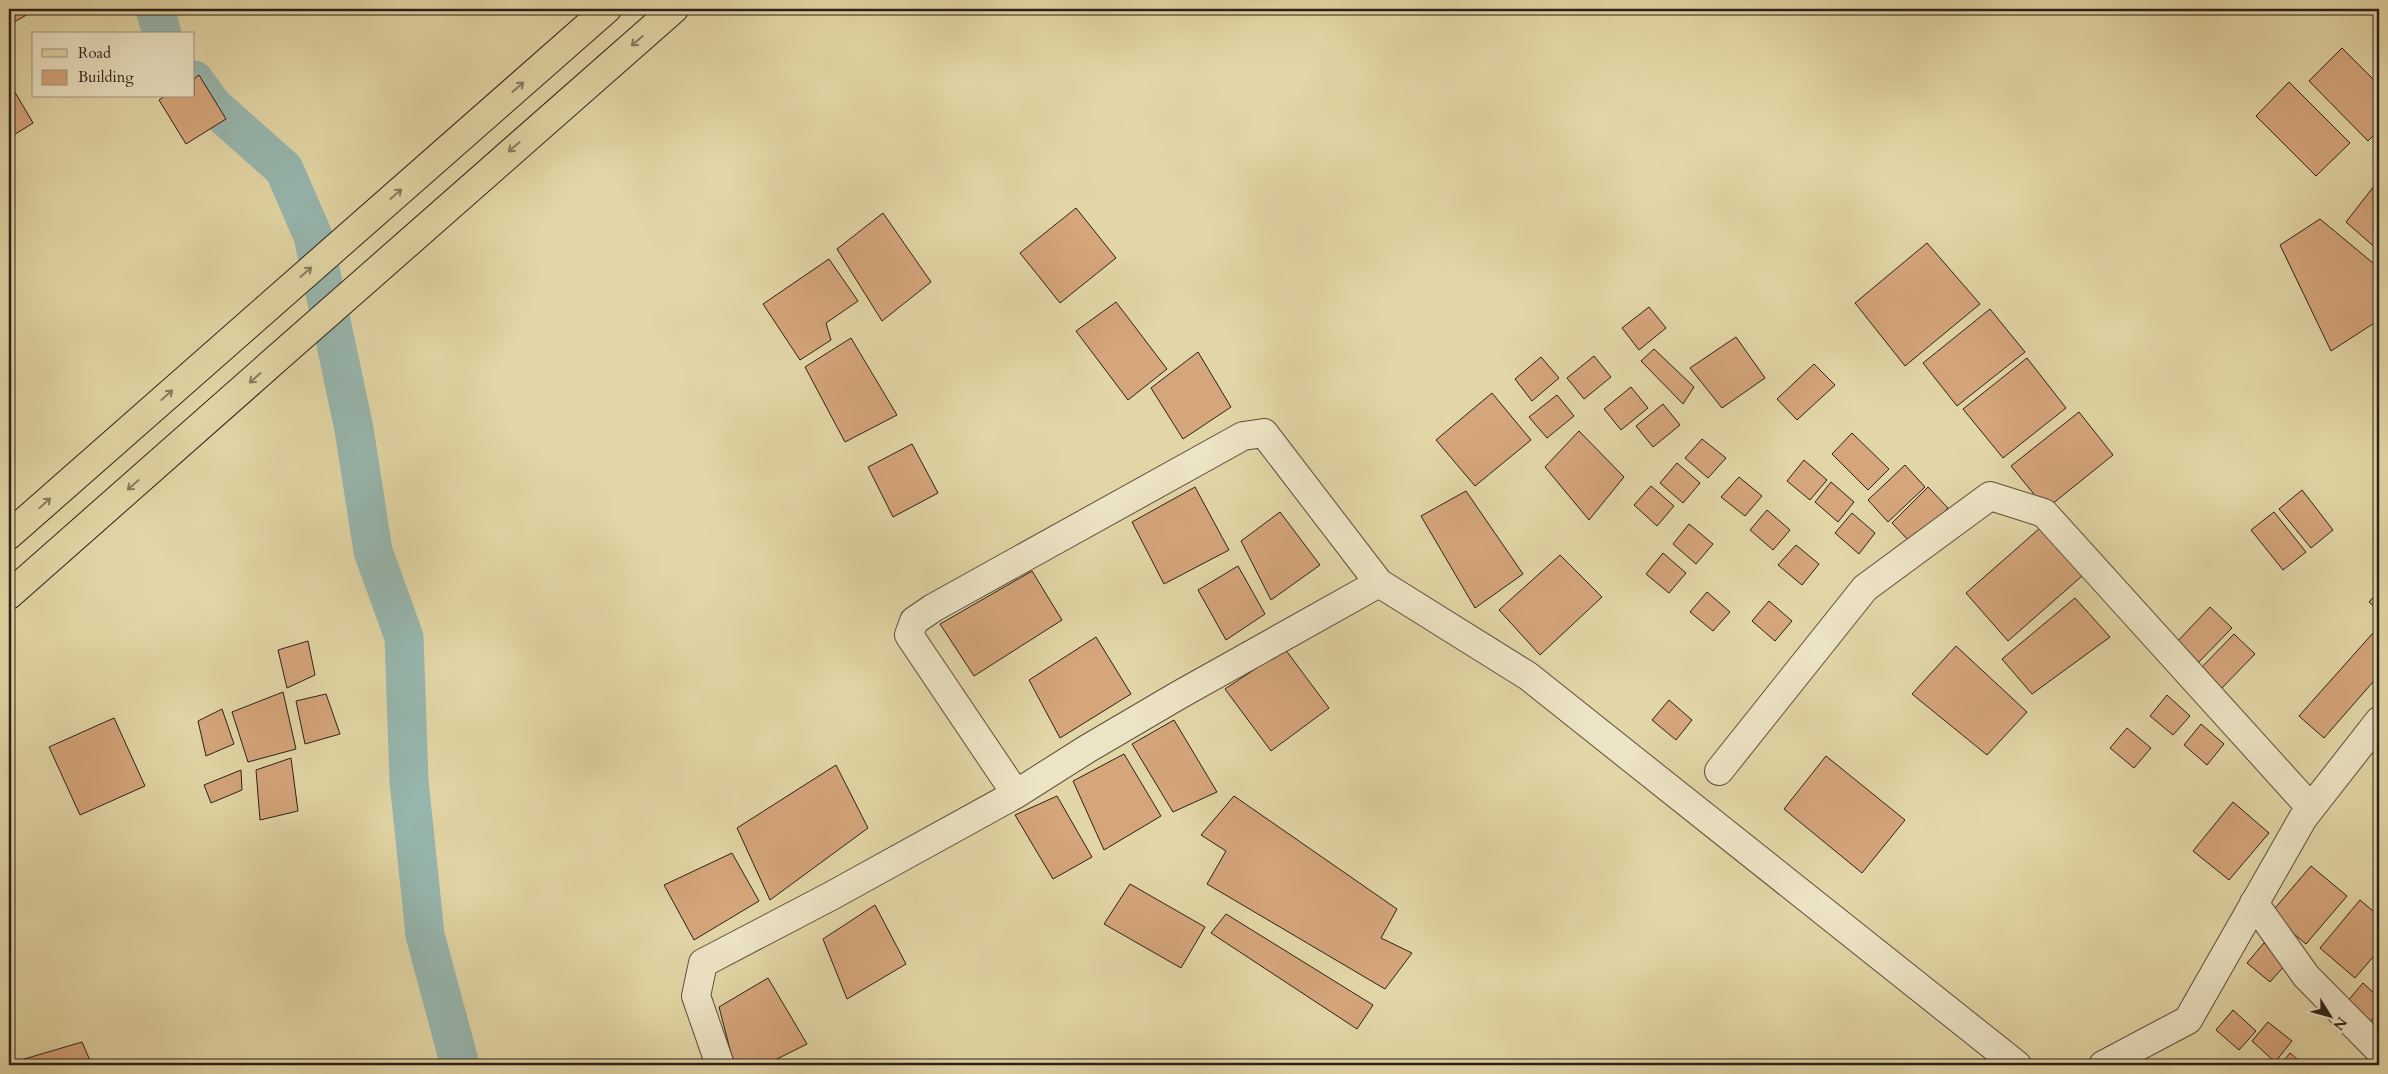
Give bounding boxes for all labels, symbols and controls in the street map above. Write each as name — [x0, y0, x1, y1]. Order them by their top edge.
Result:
legend — [32, 32, 195, 98]
one-way arrow — [630, 35, 643, 47]
text: Road — [78, 43, 111, 63]
text: Building — [78, 67, 134, 87]
one-way arrow — [511, 81, 524, 93]
one-way arrow — [508, 142, 521, 153]
one-way arrow — [389, 188, 402, 200]
one-way arrow — [300, 266, 313, 278]
one-way arrow — [249, 372, 262, 384]
one-way arrow — [160, 390, 173, 401]
one-way arrow — [127, 479, 140, 491]
one-way arrow — [39, 497, 52, 508]
north arrow — [2306, 992, 2356, 1042]
text: N — [2329, 1013, 2351, 1034]

